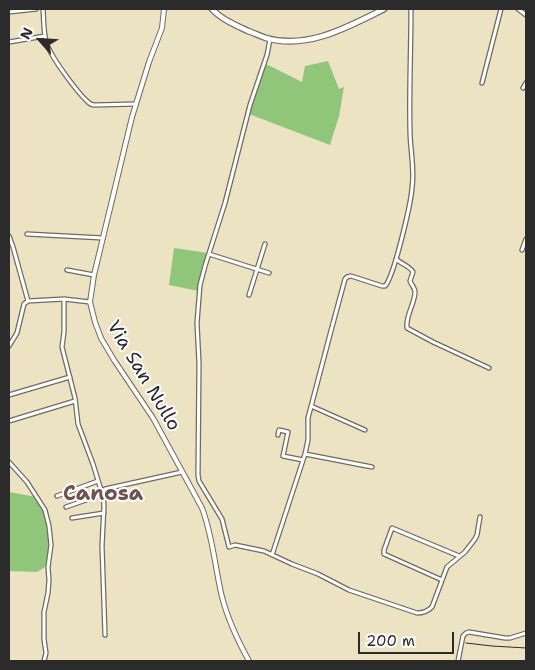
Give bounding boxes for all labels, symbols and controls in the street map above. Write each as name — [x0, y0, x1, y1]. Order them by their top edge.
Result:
north arrow — [15, 15, 65, 65]
text: N — [16, 24, 37, 42]
street label: Via San Nullo — [101, 317, 185, 435]
district label: Canosa — [63, 482, 143, 508]
scale bar — [360, 622, 456, 654]
text: 200 m — [366, 631, 415, 651]

